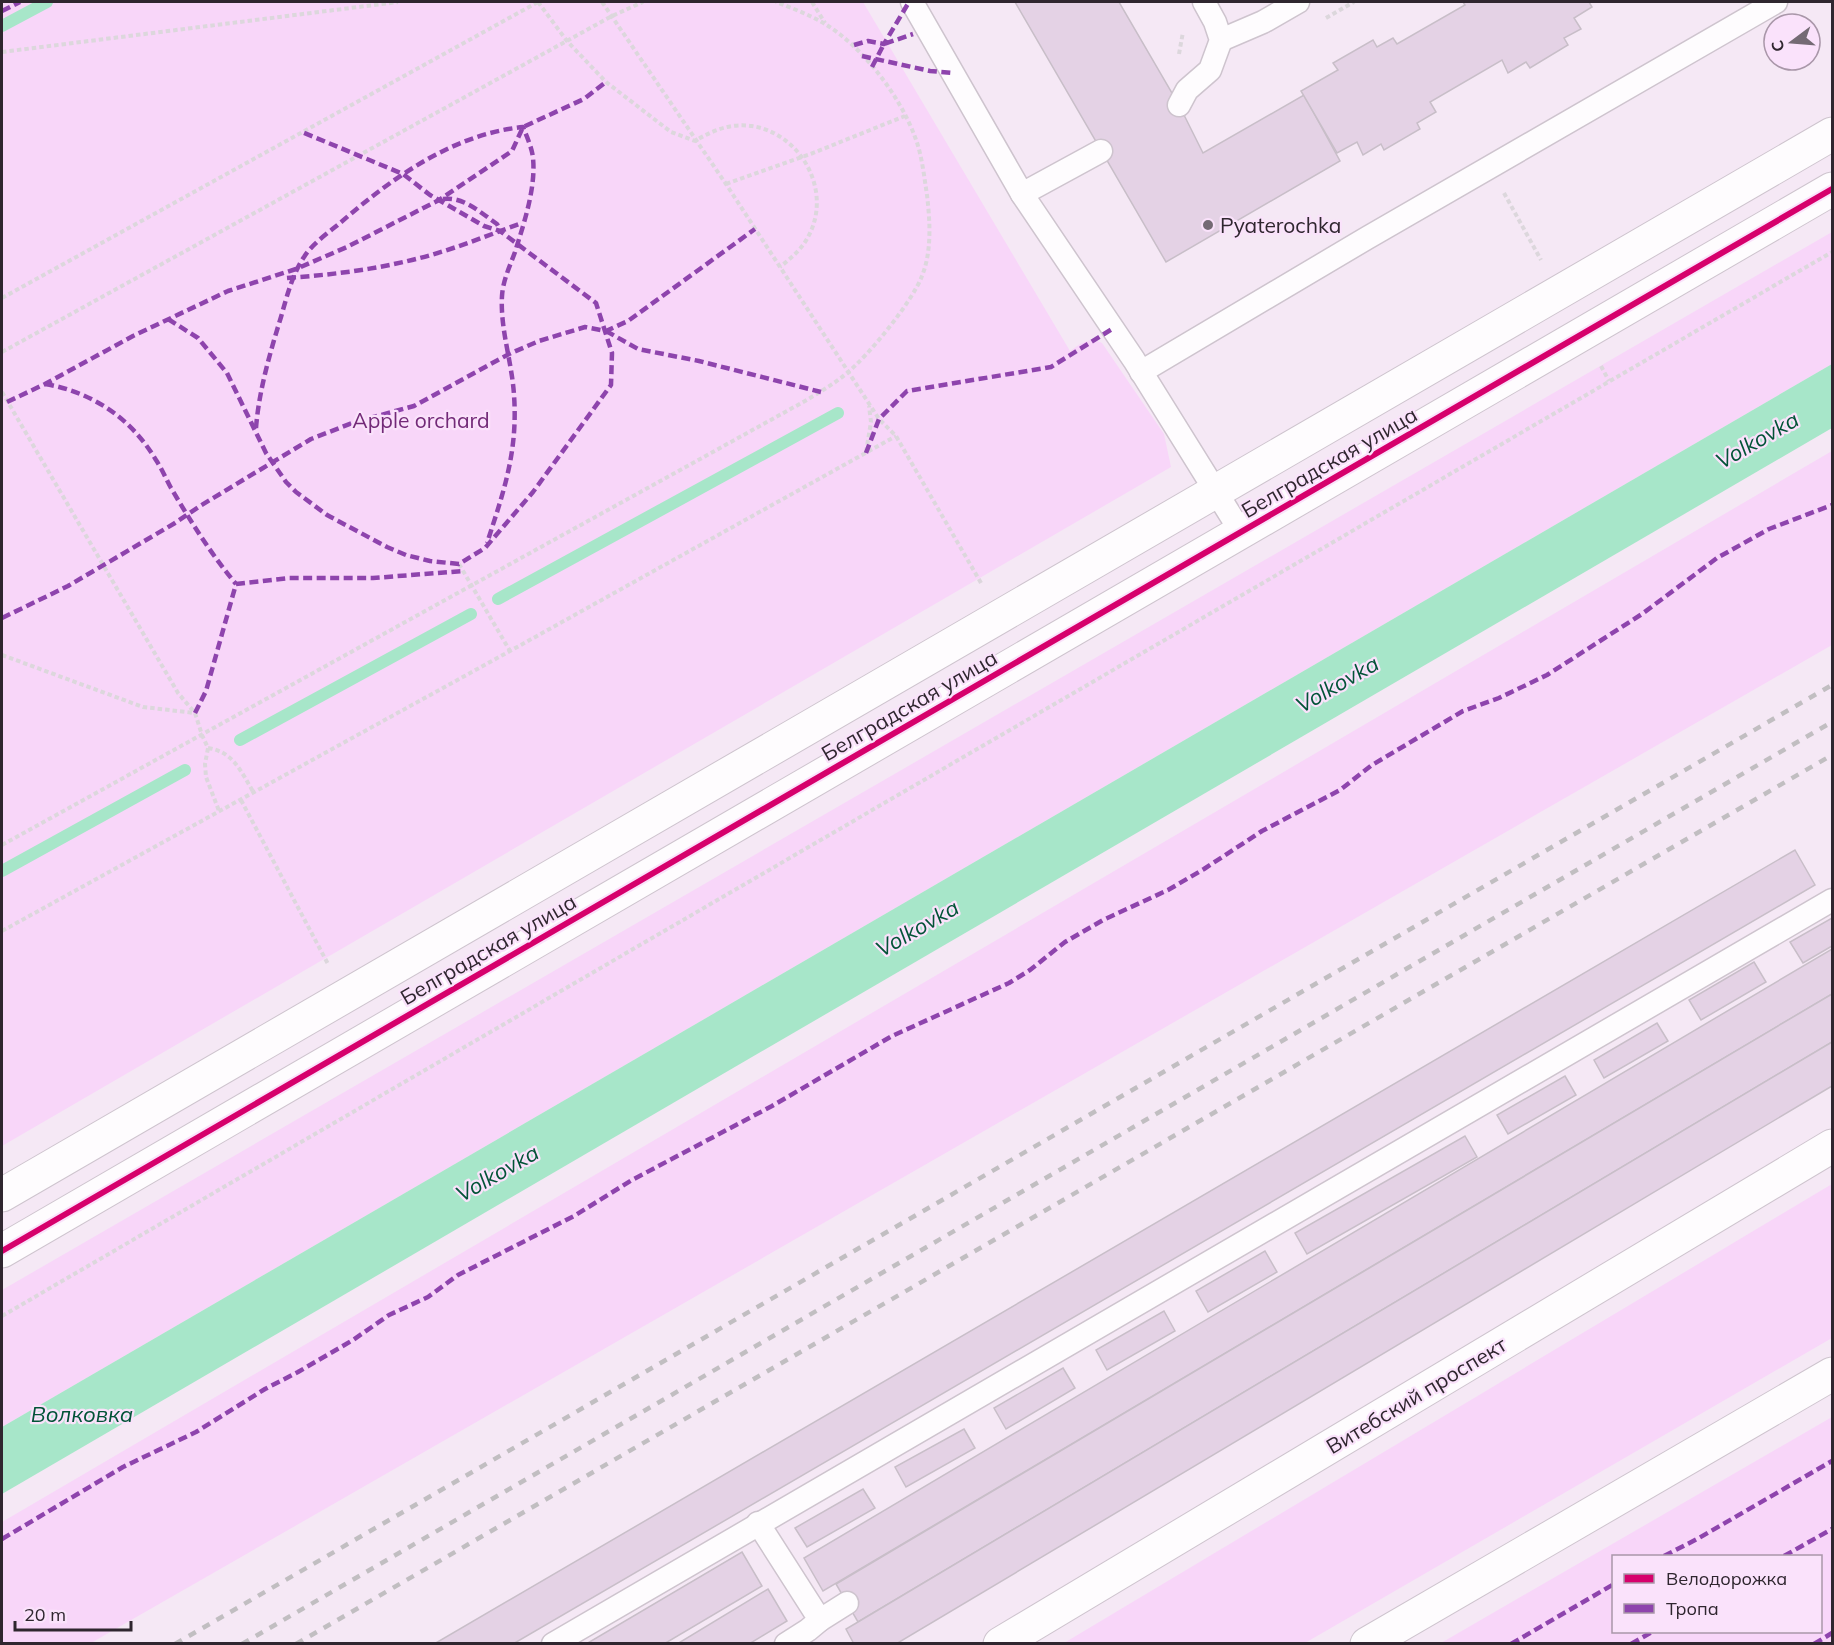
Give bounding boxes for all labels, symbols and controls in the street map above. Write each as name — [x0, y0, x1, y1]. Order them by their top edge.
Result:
north arrow — [1762, 12, 1822, 72]
text: С — [1766, 38, 1789, 54]
place label: Pyaterochka — [1220, 212, 1341, 238]
marker: Pyaterochka — [1201, 218, 1215, 232]
street label: Белградская улица — [1236, 401, 1422, 523]
water label: Volkovka — [1710, 405, 1804, 475]
park label: Apple orchard — [352, 407, 490, 433]
street label: Белградская улица — [816, 644, 1002, 766]
water label: Volkovka — [1290, 649, 1384, 719]
street label: Белградская улица — [395, 888, 581, 1010]
water label: Volkovka — [870, 893, 964, 963]
water label: Volkovka — [450, 1138, 544, 1208]
street label: Витебский проспект — [1321, 1331, 1511, 1459]
water label: Волковка — [31, 1400, 133, 1428]
legend — [1612, 1555, 1822, 1633]
text: Велодорожка — [1666, 1567, 1787, 1590]
scale bar — [15, 1594, 130, 1632]
text: Тропа — [1666, 1597, 1719, 1620]
text: 20 m — [24, 1603, 66, 1626]

